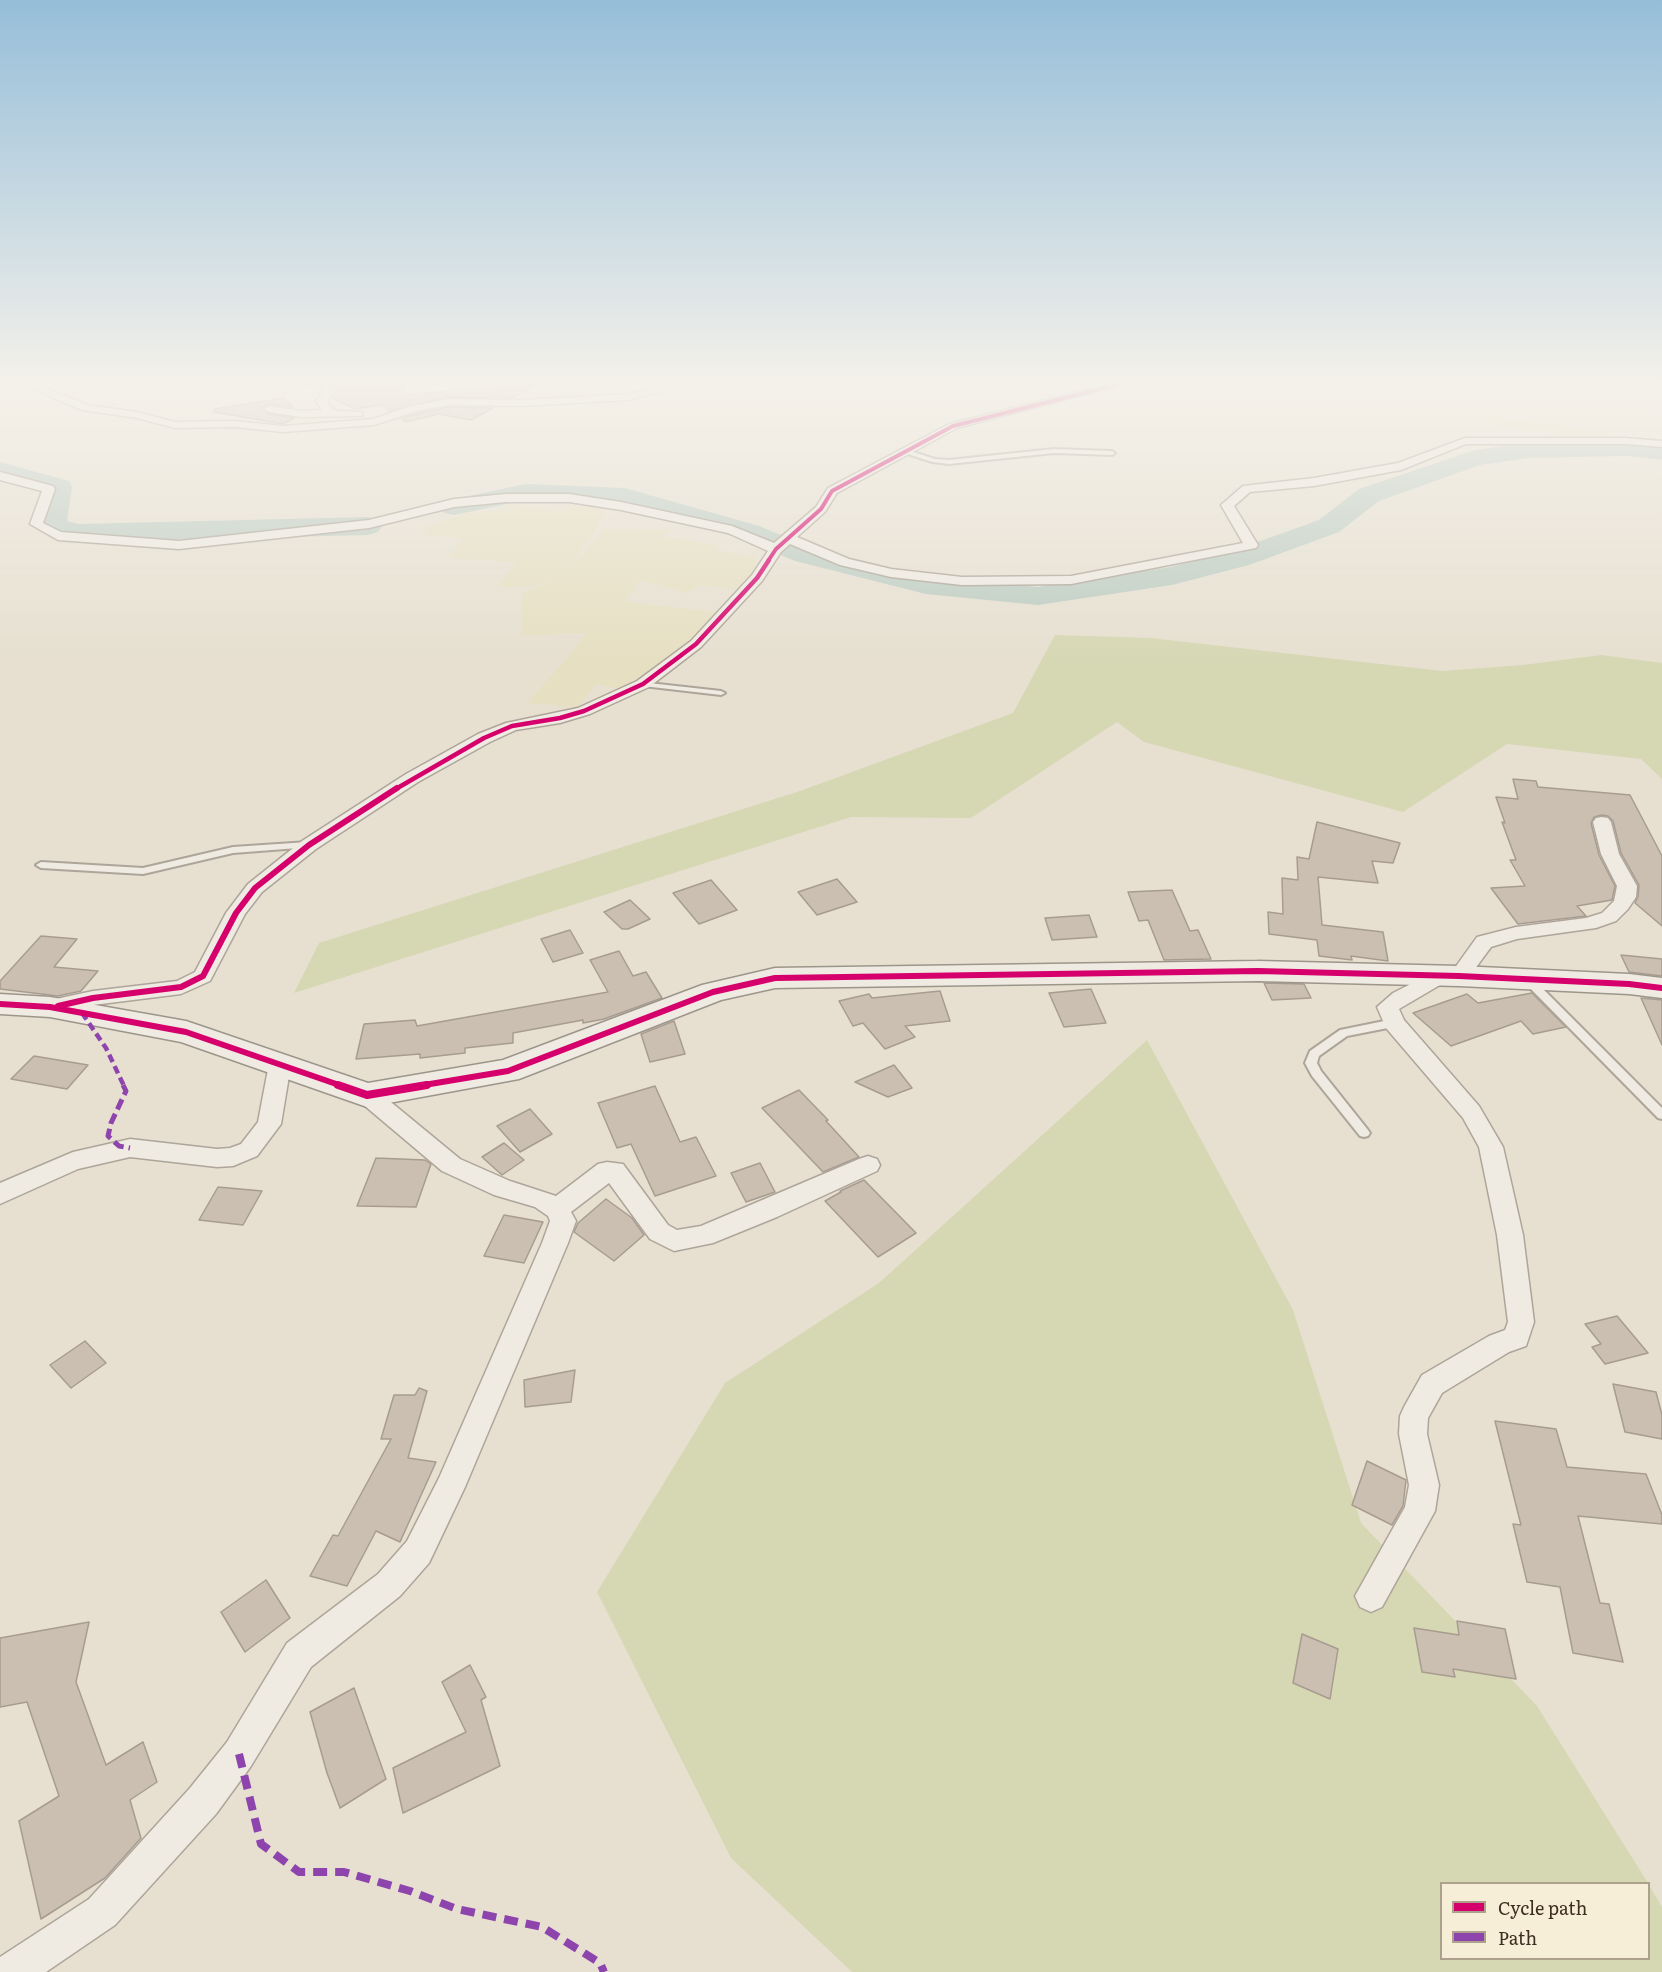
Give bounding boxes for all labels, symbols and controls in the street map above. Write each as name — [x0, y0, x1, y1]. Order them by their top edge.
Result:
legend — [1440, 1882, 1650, 1960]
text: Cycle path — [1498, 1894, 1587, 1921]
text: Path — [1498, 1924, 1537, 1951]

